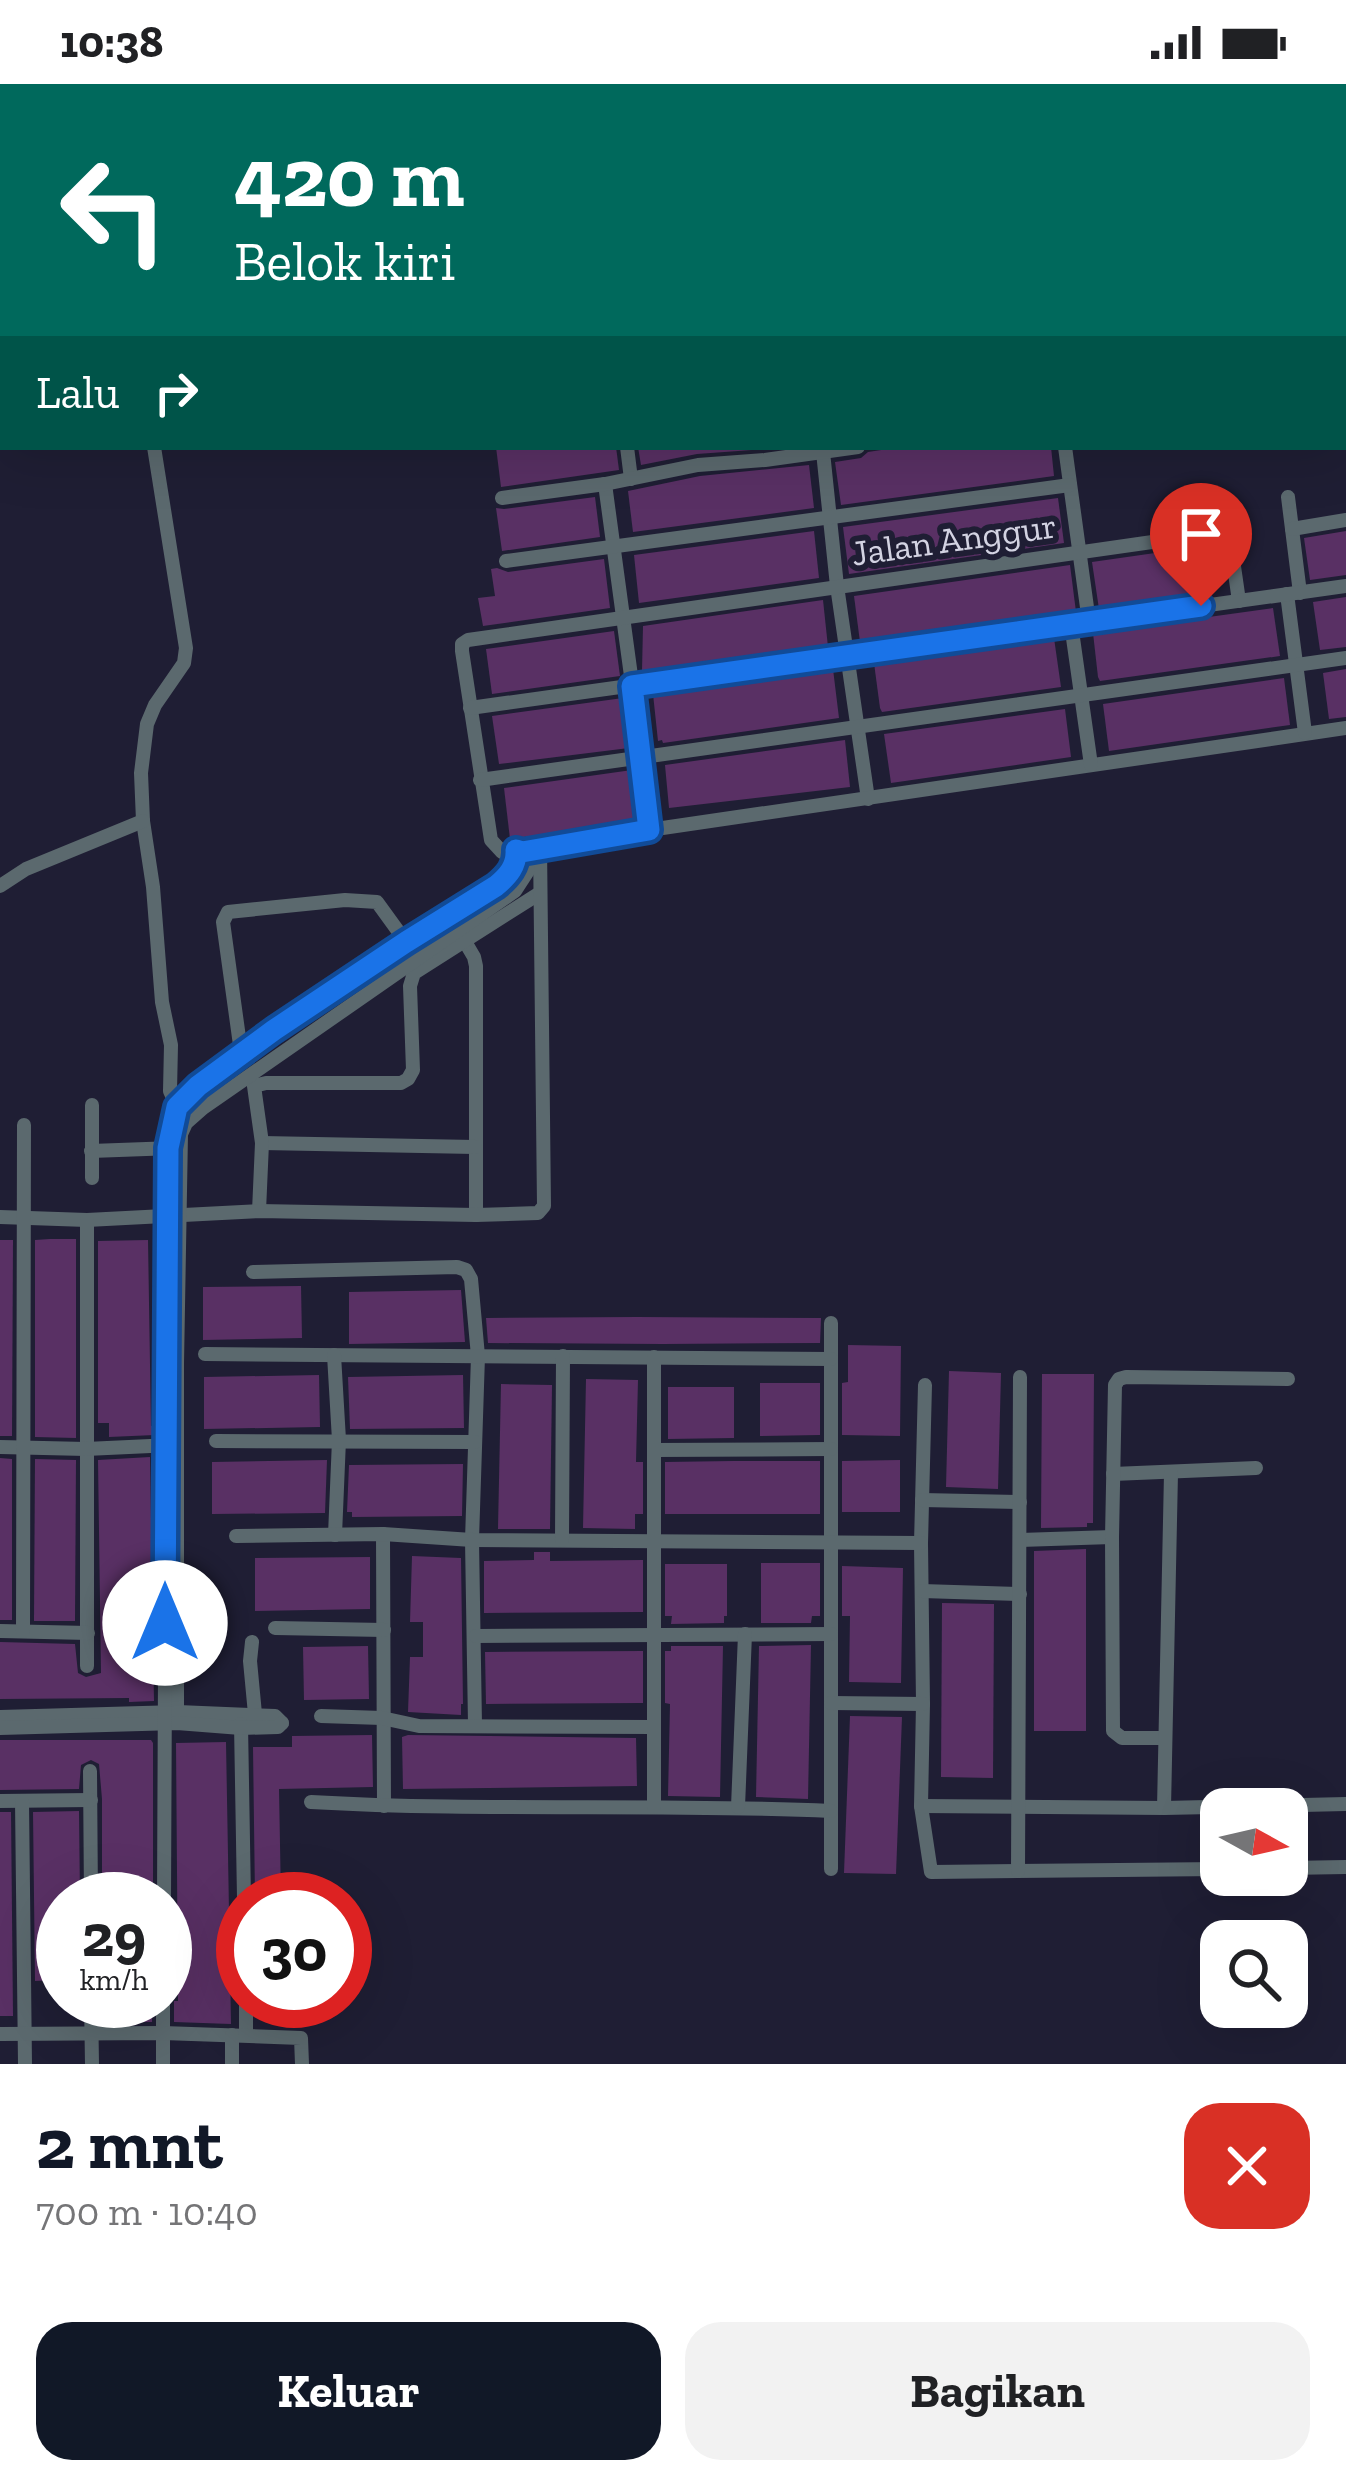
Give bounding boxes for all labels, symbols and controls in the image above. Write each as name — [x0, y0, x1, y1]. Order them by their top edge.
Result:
text: 10:38 — [60, 15, 164, 69]
text: 420 m — [234, 127, 465, 228]
icon: left — [36, 132, 192, 288]
text: Belok kiri — [234, 229, 455, 294]
icon: right — [143, 360, 209, 426]
text: Lalu — [36, 366, 119, 420]
pin — [1150, 483, 1252, 606]
icon: arrive — [1168, 501, 1234, 567]
street label: Jalan Anggur — [849, 503, 1059, 575]
position arrow — [102, 1560, 228, 1686]
north arrow — [1200, 1788, 1308, 1896]
map controls — [1200, 1788, 1308, 2028]
speed limit sign: 30 — [216, 1872, 372, 2028]
text: 29 — [82, 1899, 146, 1971]
button: search — [1200, 1920, 1308, 2028]
text: km/h — [80, 1962, 148, 1998]
text: 2 mnt — [36, 2100, 223, 2186]
button: close — [1184, 2103, 1310, 2229]
text: 700 m · 10:40 — [36, 2188, 258, 2235]
button: Keluar — [36, 2322, 661, 2460]
button: Bagikan — [685, 2322, 1310, 2460]

